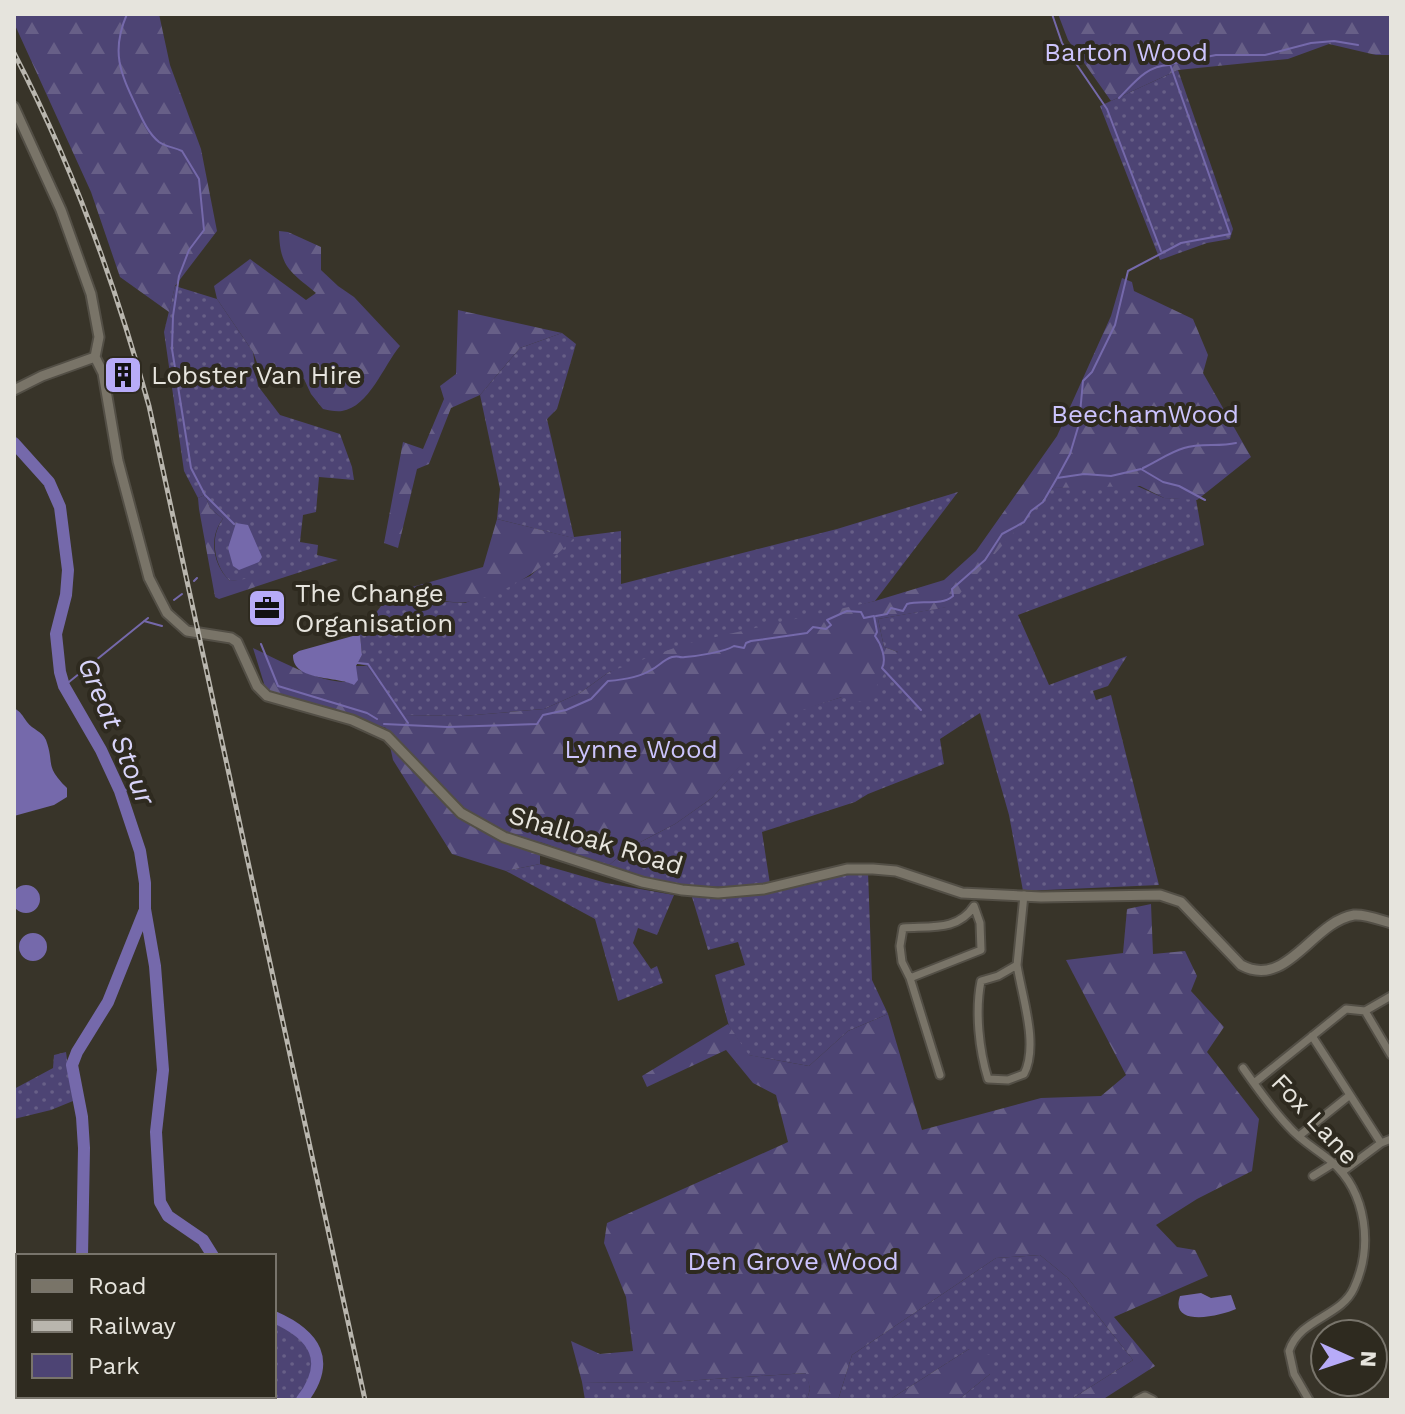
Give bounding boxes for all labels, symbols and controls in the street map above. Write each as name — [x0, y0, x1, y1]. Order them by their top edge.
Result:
park label: Barton Wood — [1044, 37, 1208, 67]
building icon: Lobster Van Hire — [102, 354, 144, 396]
place label: Lobster Van Hire — [151, 360, 362, 390]
park label: BeechamWood — [1051, 399, 1239, 429]
place label: The Change Organisation — [295, 578, 453, 638]
office icon: The Change Organisation — [246, 587, 288, 629]
water label: Great Stour — [71, 652, 163, 811]
park label: Lynne Wood — [564, 734, 718, 764]
street label: Shalloak Road — [505, 799, 687, 881]
street label: Fox Lane — [1265, 1067, 1365, 1171]
park label: Den Grove Wood — [687, 1246, 899, 1276]
legend — [16, 1254, 276, 1398]
text: Road — [88, 1272, 147, 1300]
text: Railway — [88, 1312, 177, 1340]
north arrow — [1309, 1318, 1389, 1398]
text: N — [1356, 1350, 1381, 1368]
text: Park — [88, 1352, 140, 1380]

